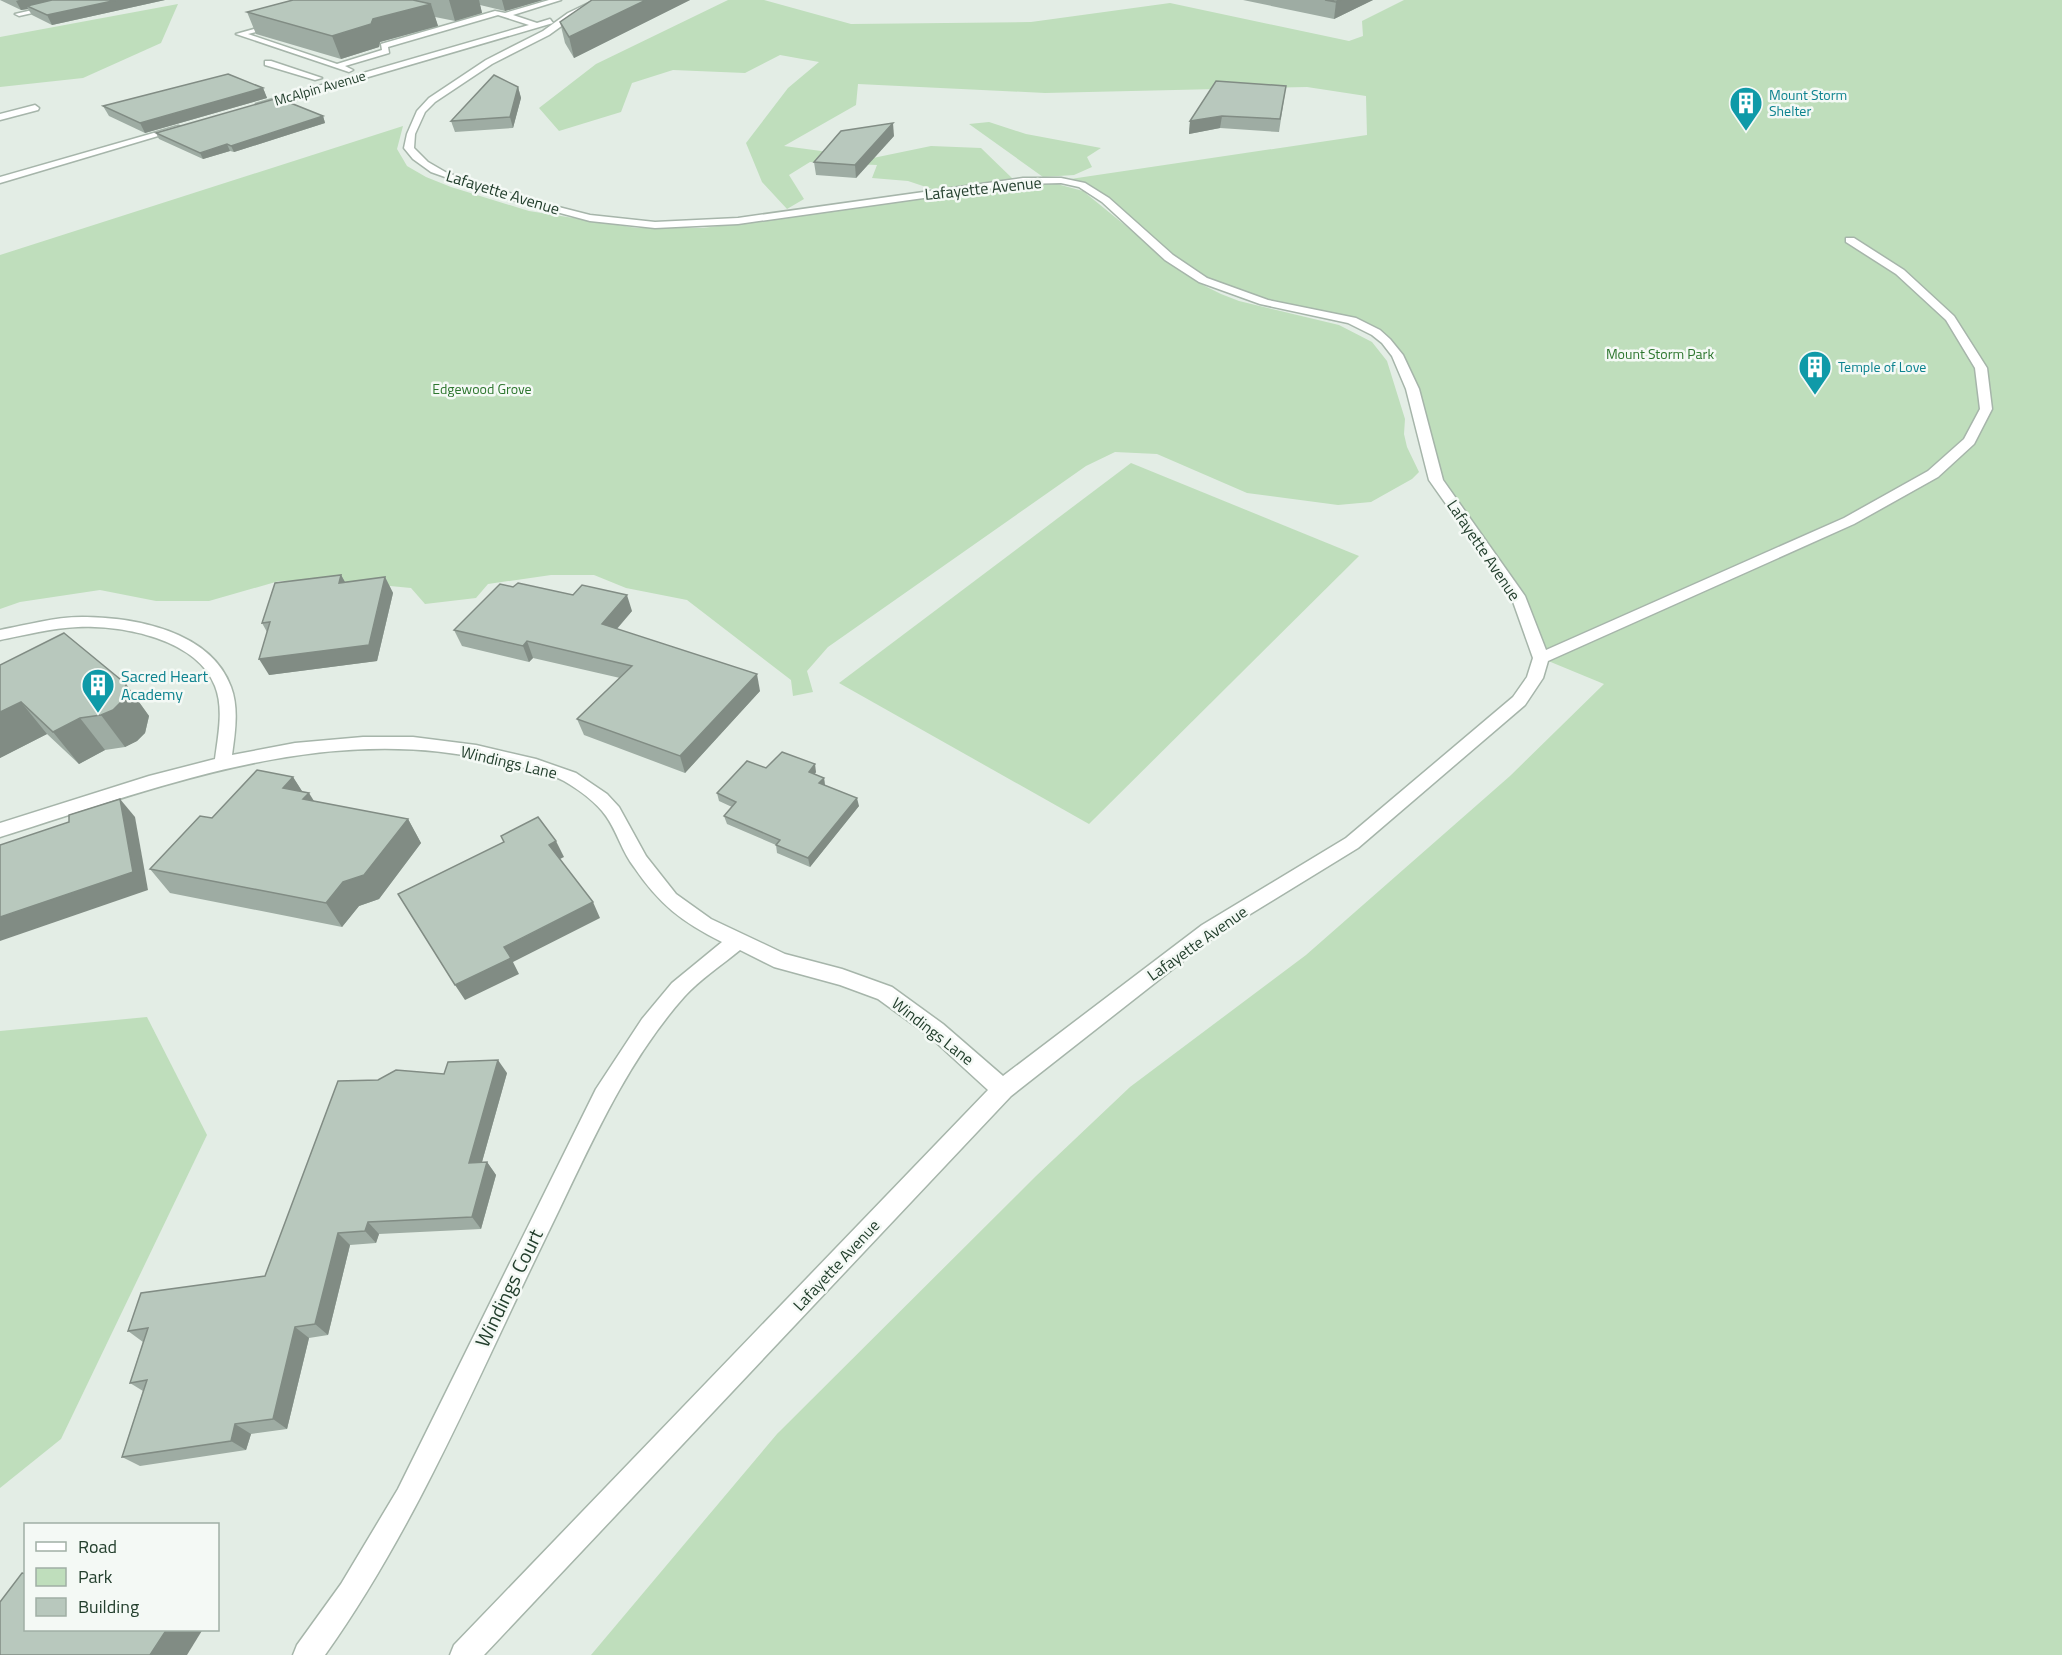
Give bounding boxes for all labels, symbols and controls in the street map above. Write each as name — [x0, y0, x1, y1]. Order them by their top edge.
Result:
street label: McAlpin Avenue — [272, 64, 368, 111]
place label: Mount Storm Shelter — [1769, 84, 1847, 121]
building icon: Mount Storm Shelter — [1728, 85, 1764, 132]
street label: Lafayette Avenue — [443, 163, 563, 221]
street label: Lafayette Avenue — [923, 170, 1043, 206]
park label: Mount Storm Park — [1606, 343, 1714, 364]
building icon: Temple of Love — [1797, 349, 1833, 396]
place label: Temple of Love — [1838, 356, 1926, 377]
park label: Edgewood Grove — [432, 378, 532, 399]
street label: Lafayette Avenue — [1441, 495, 1527, 605]
place label: Sacred Heart Academy — [121, 664, 208, 706]
building icon: Sacred Heart Academy — [80, 667, 116, 714]
street label: Windings Lane — [458, 739, 560, 785]
street label: Lafayette Avenue — [1142, 899, 1252, 987]
street label: Windings Lane — [887, 991, 979, 1071]
street label: Lafayette Avenue — [787, 1214, 885, 1316]
street label: Windings Court — [466, 1223, 551, 1352]
legend — [24, 1523, 219, 1631]
text: Road — [78, 1533, 117, 1560]
text: Park — [78, 1563, 113, 1590]
text: Building — [78, 1593, 139, 1620]

